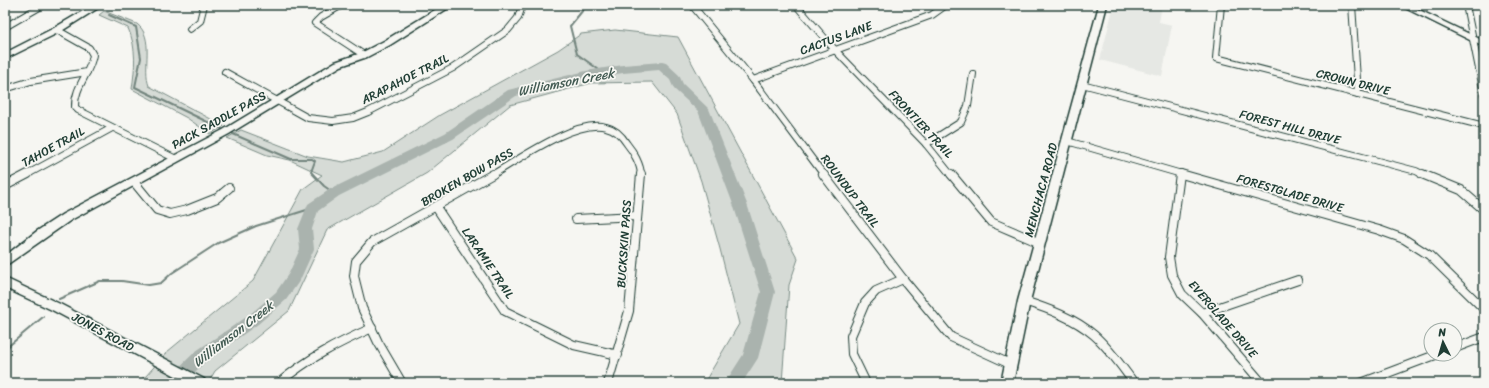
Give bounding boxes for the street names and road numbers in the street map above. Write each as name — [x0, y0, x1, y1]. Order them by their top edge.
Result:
street label: CACTUS LANE — [797, 14, 877, 61]
street label: ARAPAHOE TRAIL — [356, 47, 453, 111]
street label: CROWN DRIVE — [1314, 62, 1394, 102]
street label: FRONTIER TRAIL — [883, 84, 959, 164]
street label: PACK SADDLE PASS — [167, 85, 271, 155]
street label: FOREST HILL DRIVE — [1237, 103, 1344, 151]
street label: TAHOE TRAIL — [17, 120, 89, 173]
street label: MENCHACA ROAD — [1018, 140, 1064, 240]
street label: BROKEN BOW PASS — [416, 141, 518, 213]
street label: ROUNDUP TRAIL — [815, 150, 885, 233]
street label: FORESTGLADE DRIVE — [1234, 167, 1347, 219]
street label: BUCKSKIN PASS — [610, 199, 638, 289]
street label: LARAMIE TRAIL — [456, 223, 520, 304]
street label: EVERGLADE DRIVE — [1183, 275, 1264, 364]
street label: JONES ROAD — [67, 306, 139, 358]

